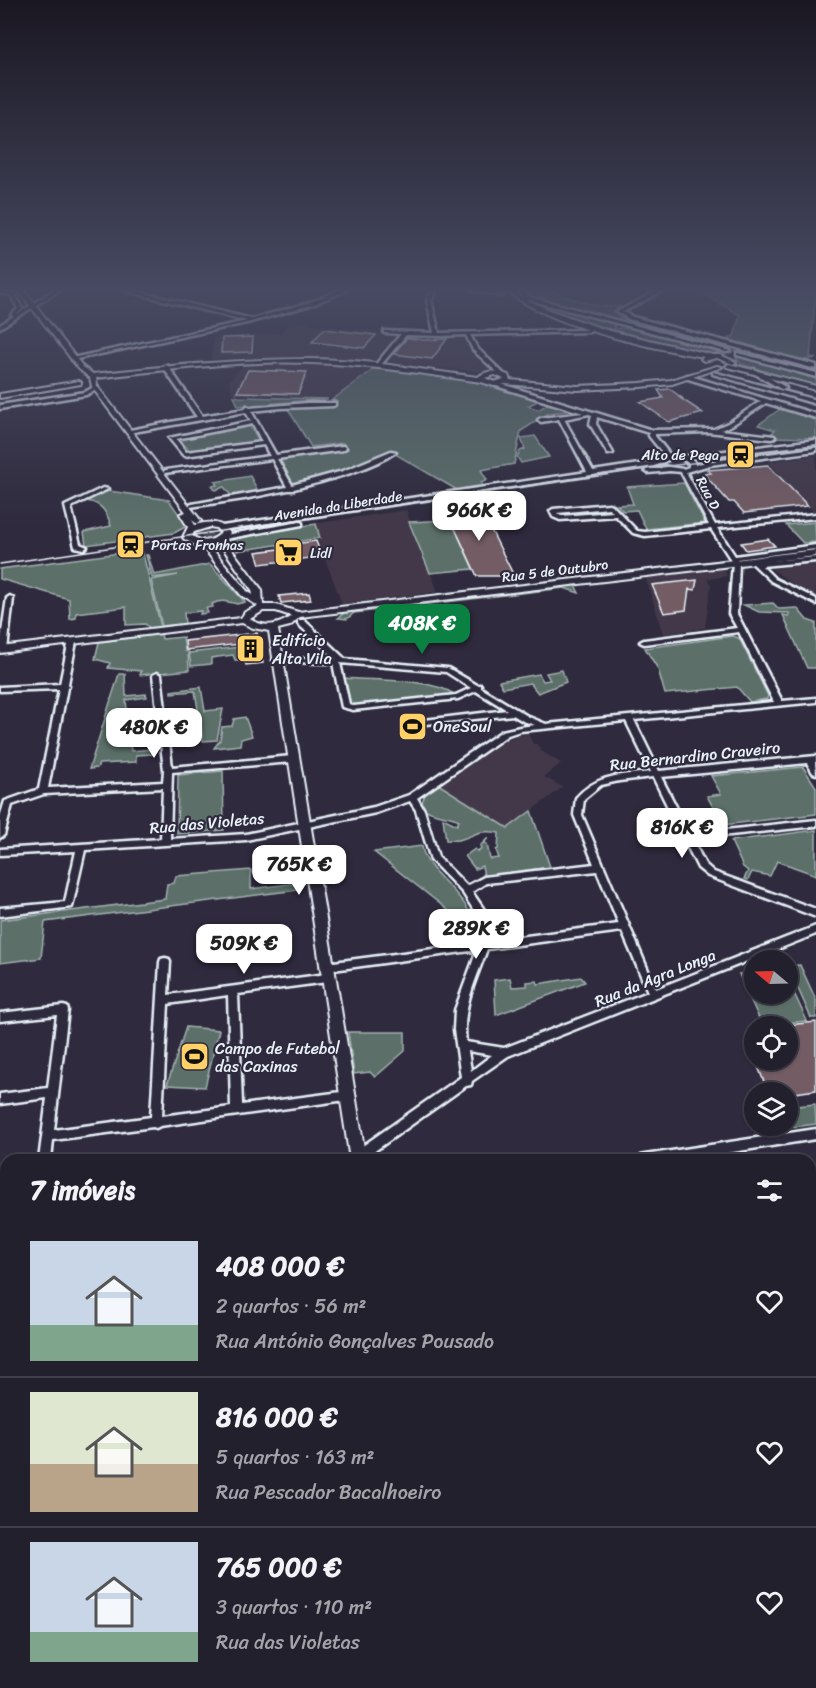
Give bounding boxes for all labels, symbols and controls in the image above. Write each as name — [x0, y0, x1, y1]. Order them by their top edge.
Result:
station icon: Alto de Pega — [724, 439, 756, 471]
place label: Alto de Pega — [640, 443, 719, 468]
street label: Rua D — [689, 472, 728, 515]
street label: Avenida da Liberdade — [271, 484, 404, 529]
pin: 966K € — [430, 491, 528, 542]
text: 966K € — [446, 493, 512, 528]
station icon: Portas Fronhas — [114, 529, 146, 561]
place label: Portas Fronhas — [151, 533, 244, 558]
supermarket icon: Lidl — [273, 537, 305, 569]
place label: Lidl — [310, 541, 333, 566]
street label: Rua 5 de Outubro — [500, 552, 610, 590]
pin: 408K € — [373, 604, 471, 655]
text: 408K € — [388, 606, 456, 641]
place label: Edifício Alta Vila — [271, 626, 332, 673]
building icon: Edifício Alta Vila — [235, 633, 267, 665]
pin: 480K € — [105, 708, 203, 759]
text: 480K € — [120, 710, 188, 745]
sports icon: OneSoul — [396, 710, 428, 742]
place label: OneSoul — [433, 712, 492, 741]
street label: Rua Bernardino Craveiro — [608, 733, 782, 779]
street label: Rua das Violetas — [148, 803, 266, 842]
pin: 816K € — [633, 808, 731, 859]
text: 816K € — [651, 810, 713, 845]
pin: 765K € — [250, 845, 348, 896]
text: 765K € — [266, 847, 332, 882]
pin: 289K € — [427, 909, 525, 960]
text: 289K € — [443, 911, 509, 946]
pin: 509K € — [195, 924, 293, 975]
text: 509K € — [210, 926, 278, 961]
street label: Rua da Agra Longa — [590, 940, 720, 1016]
north arrow — [744, 950, 798, 1004]
map controls — [744, 950, 798, 1136]
button: locate — [744, 1016, 798, 1070]
place label: Campo de Futebol das Caxinas — [215, 1034, 340, 1081]
sports icon: Campo de Futebol das Caxinas — [178, 1041, 210, 1073]
button: layers — [744, 1082, 798, 1136]
text: 7 imóveis — [30, 1167, 135, 1213]
icon: filters — [753, 1174, 786, 1207]
text: 408 000 € — [216, 1243, 344, 1289]
icon: home — [78, 1265, 150, 1337]
icon: heart — [753, 1285, 786, 1318]
text: 2 quartos · 56 m² — [216, 1289, 366, 1324]
text: Rua António Gonçalves Pousado — [216, 1324, 494, 1359]
text: 816 000 € — [216, 1394, 338, 1440]
icon: home — [78, 1416, 150, 1488]
icon: heart — [753, 1436, 786, 1469]
text: 5 quartos · 163 m² — [216, 1440, 374, 1475]
text: Rua Pescador Bacalhoeiro — [216, 1475, 441, 1510]
text: 765 000 € — [216, 1544, 342, 1590]
icon: home — [78, 1566, 150, 1638]
icon: heart — [753, 1586, 786, 1619]
text: 3 quartos · 110 m² — [216, 1590, 372, 1625]
text: Rua das Violetas — [216, 1625, 360, 1660]

